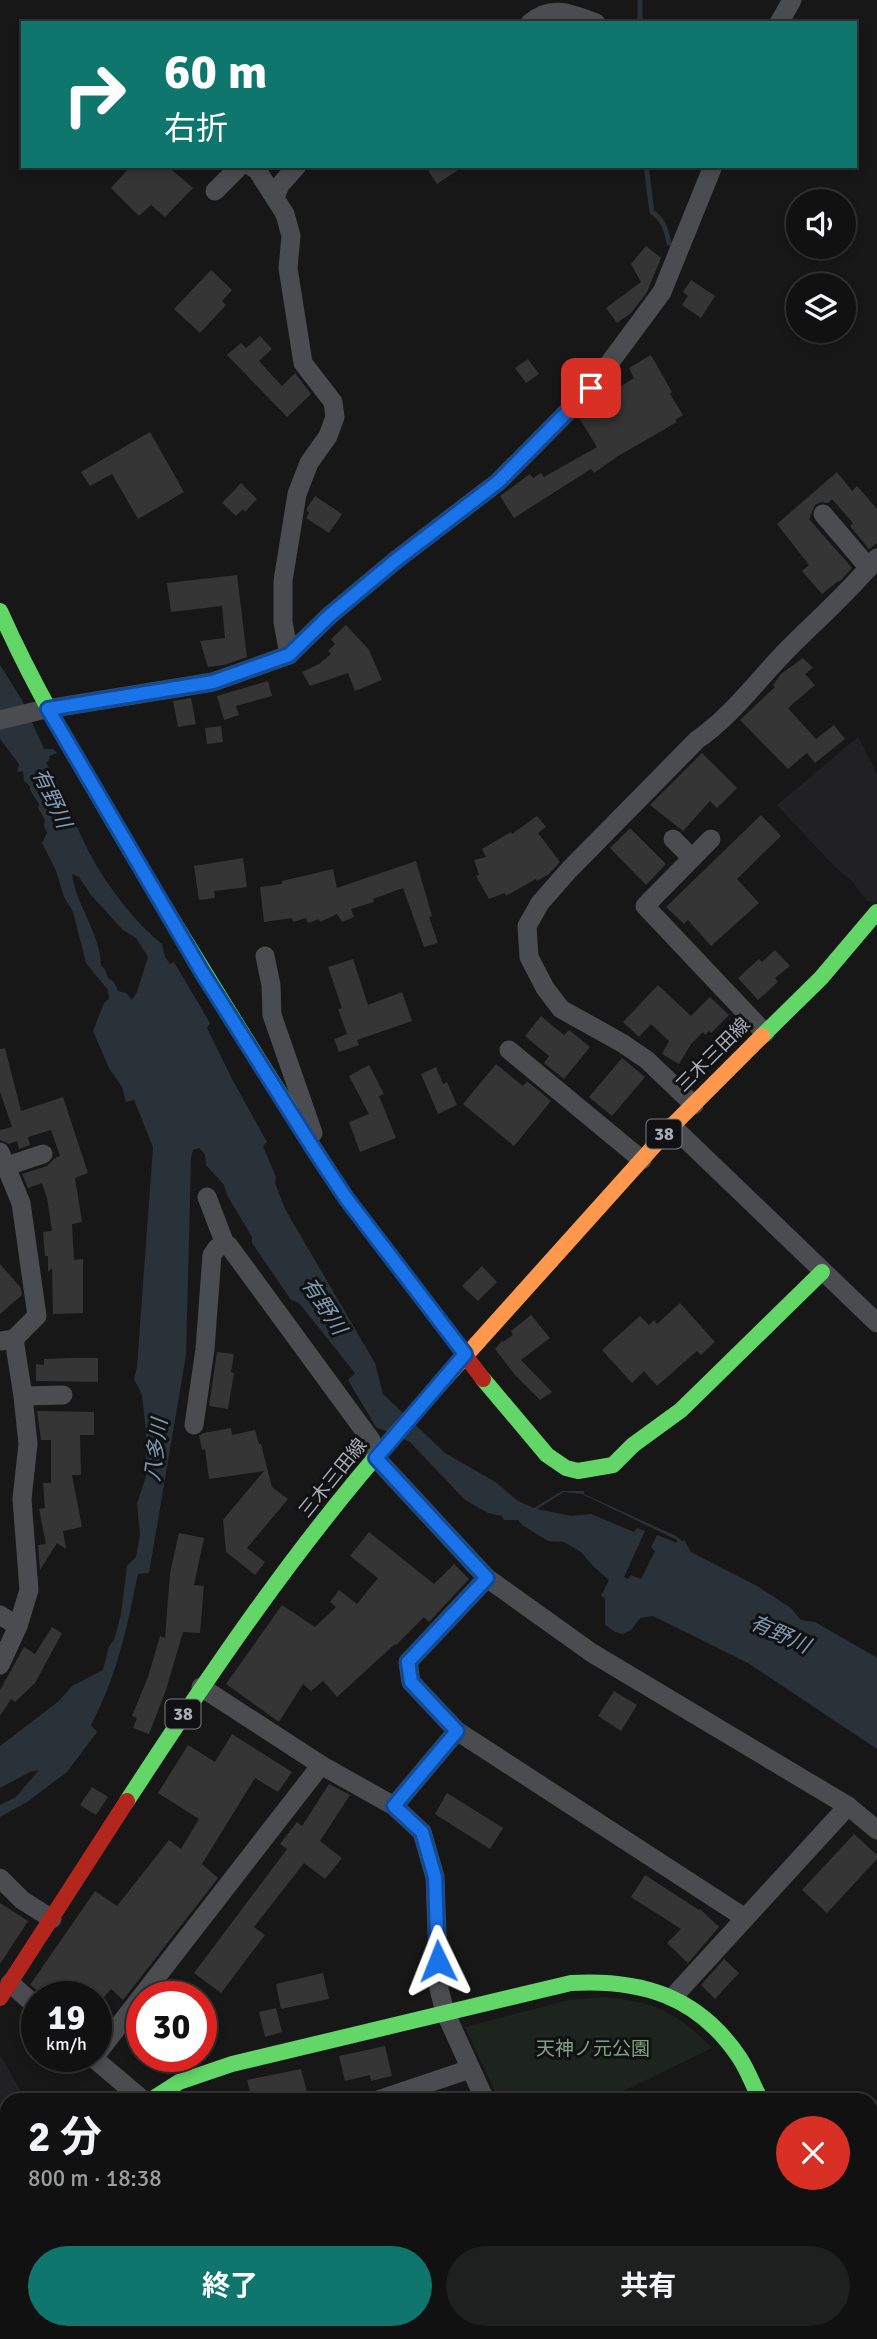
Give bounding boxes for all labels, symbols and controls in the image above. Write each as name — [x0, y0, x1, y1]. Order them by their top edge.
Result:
text: 60 m — [164, 42, 267, 102]
icon: right — [49, 49, 140, 140]
text: 右折 — [164, 109, 228, 148]
map controls — [786, 189, 856, 343]
button: sound — [786, 189, 856, 259]
button: layers — [786, 273, 856, 343]
pin — [561, 358, 621, 418]
icon: arrive — [572, 369, 610, 407]
water label: 有野川 — [27, 764, 78, 834]
street label: 三木三田線 — [671, 1013, 755, 1097]
road number: 38 — [646, 1120, 682, 1148]
water label: 有野川 — [296, 1273, 353, 1341]
water label: 八多川 — [139, 1415, 173, 1483]
street label: 三木三田線 — [294, 1434, 372, 1522]
water label: 有野川 — [746, 1609, 816, 1660]
road number: 38 — [166, 1700, 200, 1728]
position arrow — [401, 1924, 475, 1998]
speed limit sign: 30 — [126, 1981, 217, 2072]
text: 19 — [48, 1996, 85, 2039]
text: km/h — [46, 2033, 87, 2055]
park label: 天神ノ元公園 — [536, 2037, 650, 2061]
text: 2 分 — [28, 2112, 102, 2163]
button: close — [776, 2116, 850, 2190]
text: 800 m · 18:38 — [28, 2164, 162, 2193]
button: 終了 — [28, 2246, 432, 2326]
button: 共有 — [446, 2246, 850, 2326]

